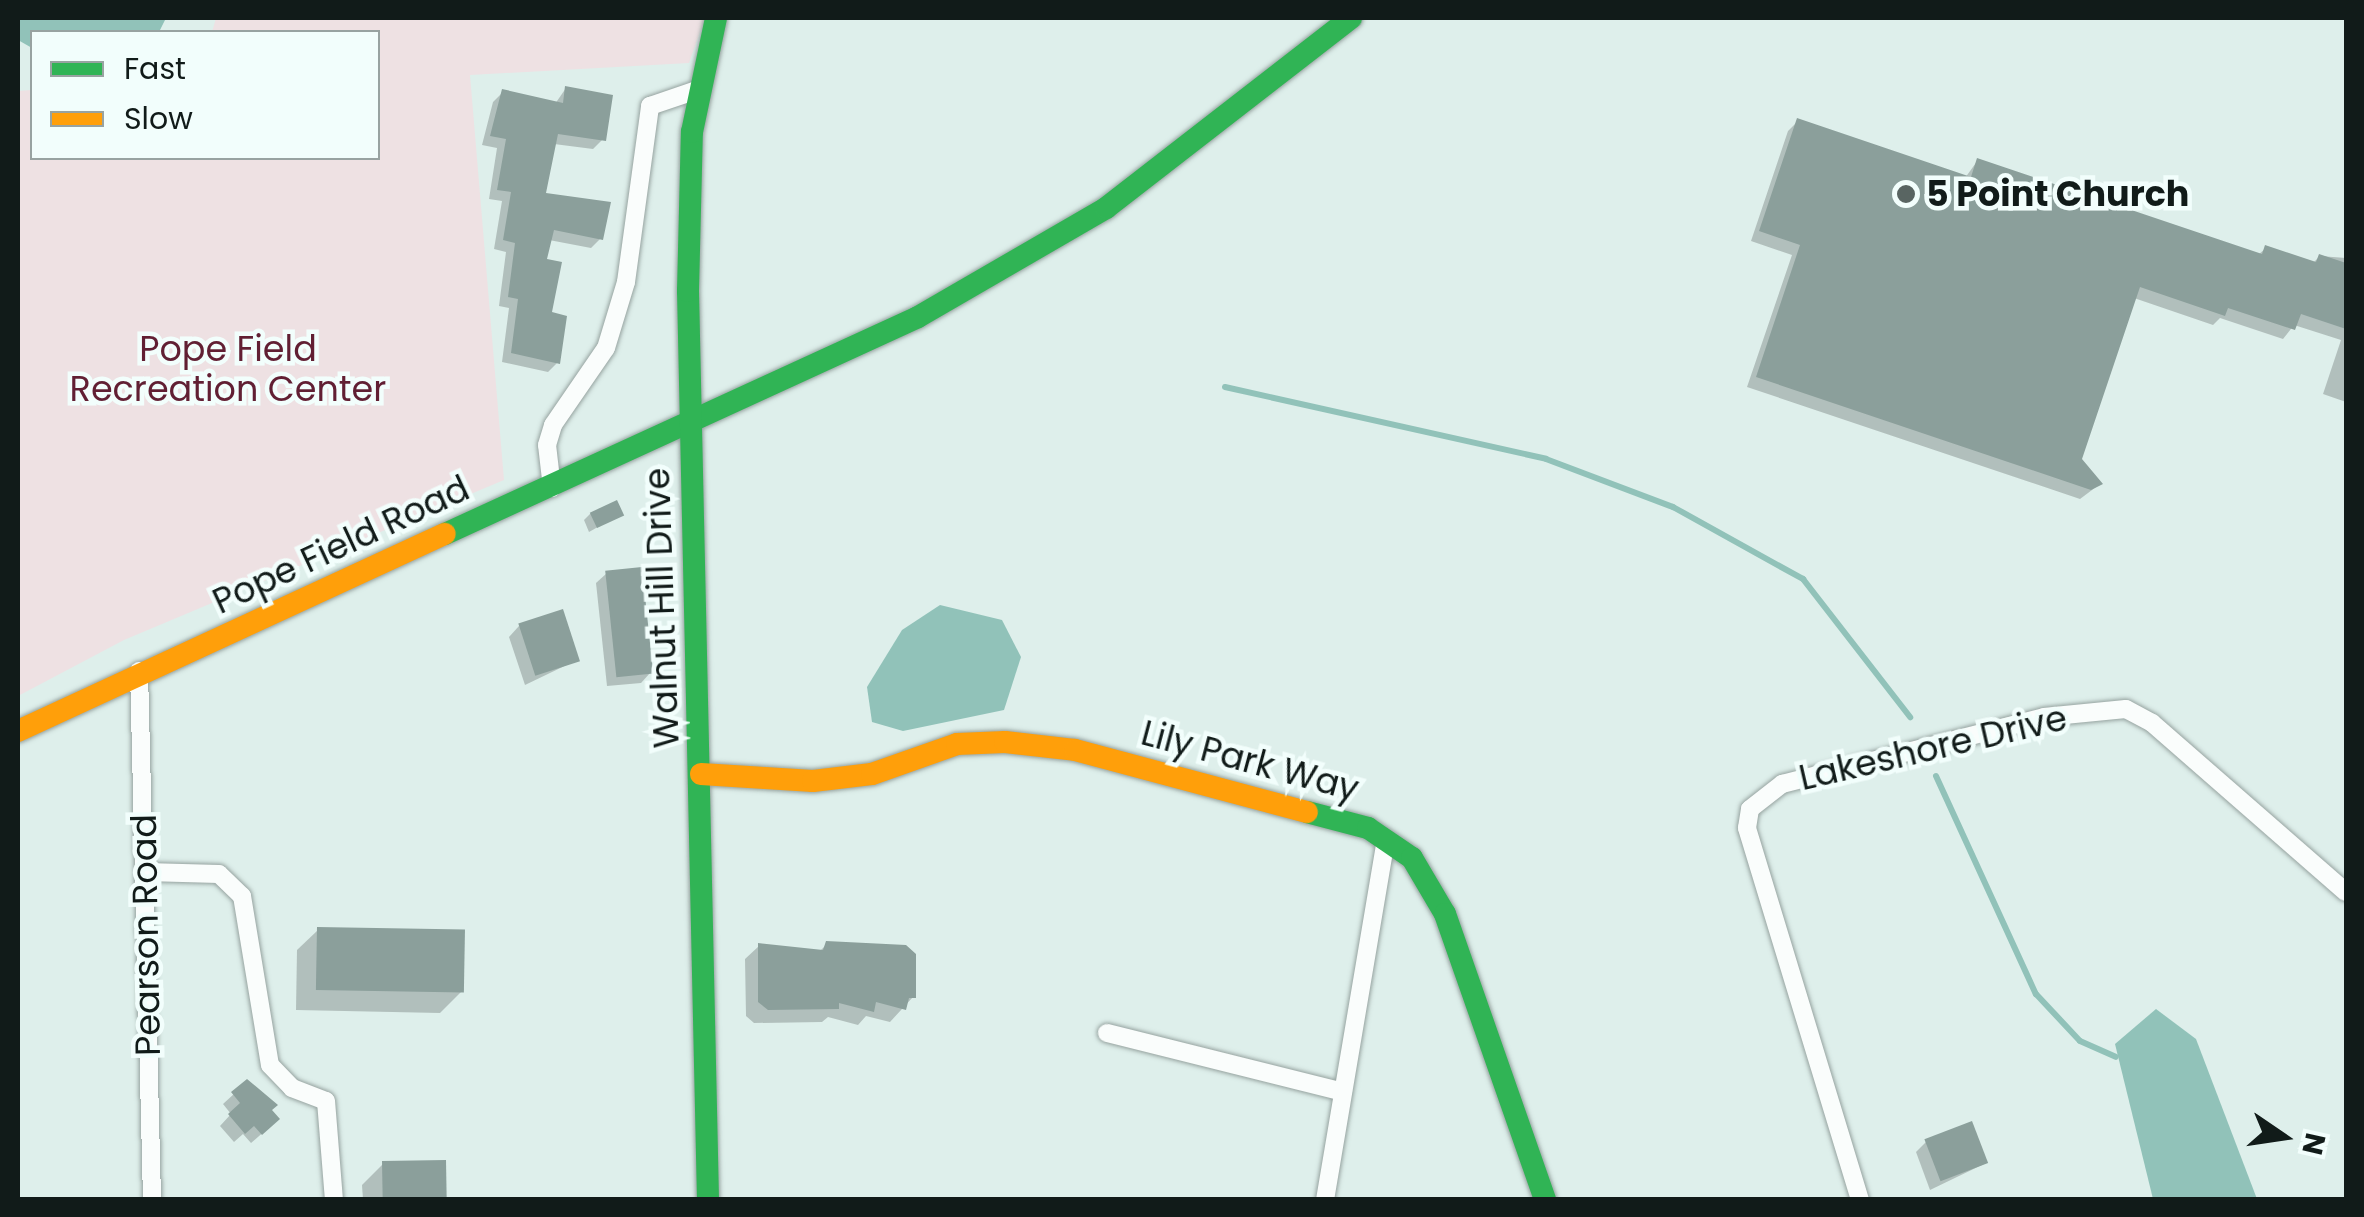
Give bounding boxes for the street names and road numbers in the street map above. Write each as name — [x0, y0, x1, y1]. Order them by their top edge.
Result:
street label: Pope Field Road — [206, 467, 476, 623]
street label: Walnut Hill Drive — [636, 467, 688, 749]
street label: Lakeshore Drive — [1795, 697, 2071, 799]
street label: Lily Park Way — [1137, 712, 1363, 810]
street label: Pearson Road — [123, 814, 169, 1056]

